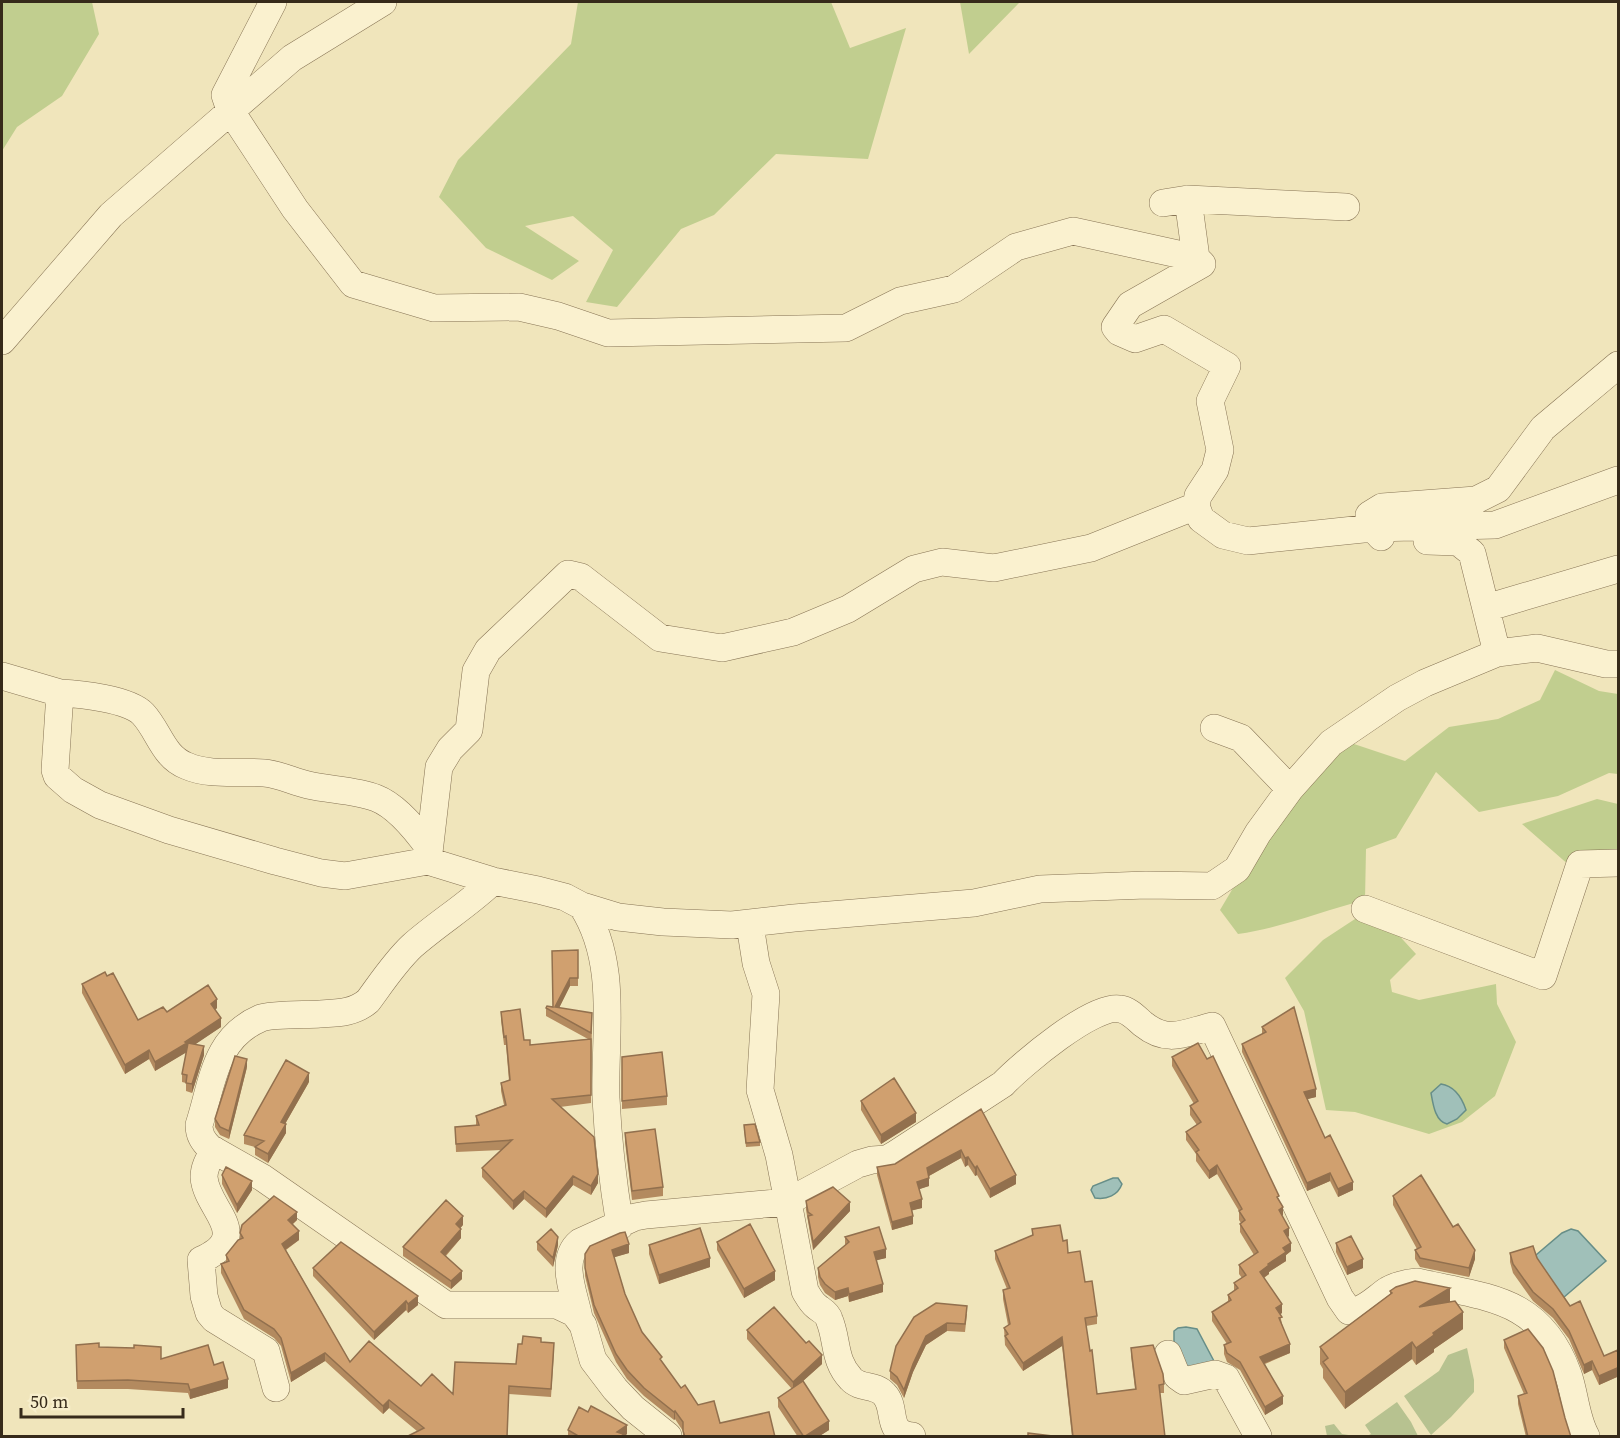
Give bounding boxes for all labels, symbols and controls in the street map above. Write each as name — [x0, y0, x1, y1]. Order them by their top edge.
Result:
scale bar — [21, 1381, 183, 1419]
text: 50 m — [30, 1389, 68, 1414]

